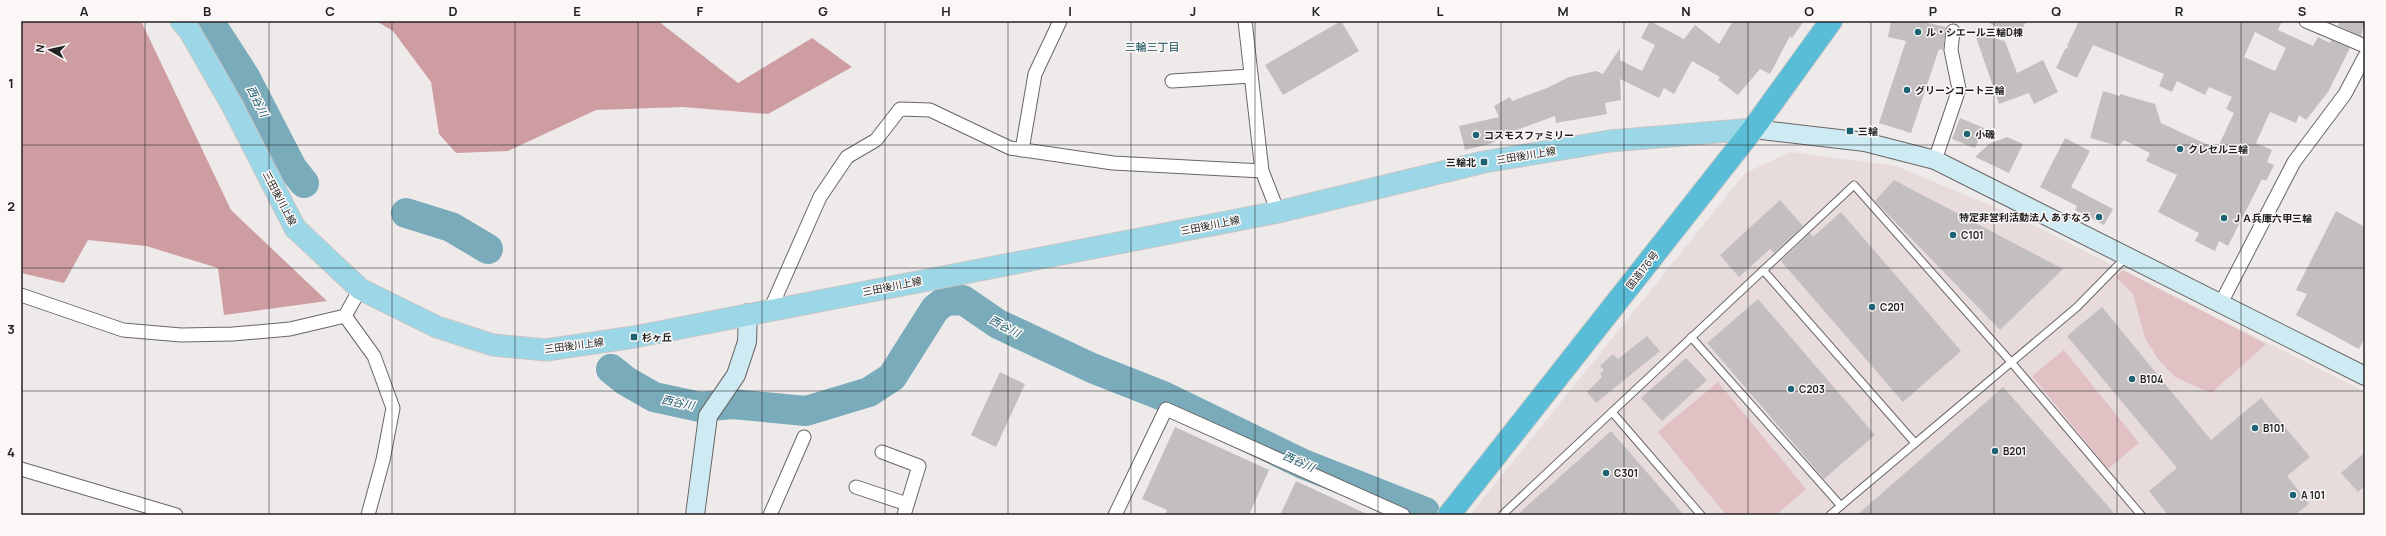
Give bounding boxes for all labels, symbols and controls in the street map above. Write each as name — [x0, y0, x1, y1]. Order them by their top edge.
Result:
text: A — [80, 2, 89, 20]
text: B — [203, 2, 211, 20]
text: C — [325, 2, 335, 20]
text: D — [448, 2, 458, 20]
text: E — [573, 2, 581, 20]
text: F — [697, 2, 704, 20]
text: G — [818, 2, 828, 20]
text: H — [941, 2, 951, 20]
text: I — [1068, 2, 1072, 20]
text: J — [1190, 2, 1196, 20]
text: K — [1312, 2, 1321, 20]
text: L — [1437, 2, 1444, 20]
text: M — [1557, 2, 1569, 20]
text: N — [1681, 2, 1691, 20]
text: O — [1804, 2, 1814, 20]
text: P — [1929, 2, 1937, 20]
text: Q — [2051, 2, 2061, 20]
text: R — [2175, 2, 2184, 20]
text: S — [2298, 2, 2307, 20]
place label: ル・シエール三輪D棟 — [1926, 25, 2023, 39]
marker: ル・シエール三輪D棟 — [1913, 27, 1923, 37]
north arrow — [30, 30, 70, 70]
district label: 三輪三丁目 — [1125, 39, 1180, 54]
text: N — [32, 43, 48, 53]
text: 1 — [8, 74, 14, 92]
water label: 西谷川 — [244, 83, 273, 120]
place label: グリーンコート三輪 — [1915, 83, 2005, 97]
marker: グリーンコート三輪 — [1902, 85, 1912, 95]
place label: 三輪 — [1858, 124, 1878, 138]
marker: 三輪 — [1845, 126, 1855, 136]
place label: 小磯 — [1975, 127, 1995, 141]
place label: コスモスファミリー — [1484, 128, 1574, 142]
marker: 小磯 — [1962, 129, 1972, 139]
marker: コスモスファミリー — [1471, 130, 1481, 140]
place label: クレセル三輪 — [2188, 142, 2248, 156]
street label: 三田後川上線 — [1495, 143, 1557, 167]
marker: クレセル三輪 — [2175, 144, 2185, 154]
place label: 三輪北 — [1446, 155, 1476, 169]
marker: 三輪北 — [1479, 157, 1489, 167]
street label: 三田後川上線 — [260, 168, 300, 228]
text: 2 — [7, 197, 15, 215]
place label: 特定非営利活動法人 あすなろ — [1959, 210, 2091, 224]
place label: ＪＡ兵庫六甲三輪 — [2232, 211, 2312, 225]
street label: 三田後川上線 — [1179, 212, 1241, 238]
marker: 特定非営利活動法人 あすなろ — [2094, 212, 2104, 222]
marker: ＪＡ兵庫六甲三輪 — [2219, 213, 2229, 223]
place label: C101 — [1961, 228, 1984, 242]
marker: C101 — [1948, 230, 1958, 240]
street label: 国道176号 — [1623, 248, 1661, 292]
street label: 三田後川上線 — [861, 273, 923, 299]
place label: C201 — [1880, 300, 1904, 314]
marker: C201 — [1867, 302, 1877, 312]
water label: 西谷川 — [987, 312, 1024, 341]
text: 3 — [7, 320, 15, 338]
place label: 杉ヶ丘 — [642, 330, 672, 344]
marker: 杉ヶ丘 — [629, 332, 639, 342]
street label: 三田後川上線 — [543, 334, 605, 356]
place label: B104 — [2140, 372, 2163, 386]
marker: B104 — [2127, 374, 2137, 384]
place label: C203 — [1799, 382, 1825, 396]
marker: C203 — [1786, 384, 1796, 394]
water label: 西谷川 — [660, 391, 697, 413]
place label: B101 — [2263, 421, 2285, 435]
marker: B101 — [2250, 423, 2260, 433]
text: 4 — [7, 443, 15, 461]
place label: B201 — [2003, 444, 2026, 458]
marker: B201 — [1990, 446, 2000, 456]
water label: 西谷川 — [1281, 447, 1318, 475]
place label: C301 — [1614, 466, 1638, 480]
marker: C301 — [1601, 468, 1611, 478]
place label: A 101 — [2301, 488, 2325, 502]
marker: A 101 — [2288, 490, 2298, 500]

